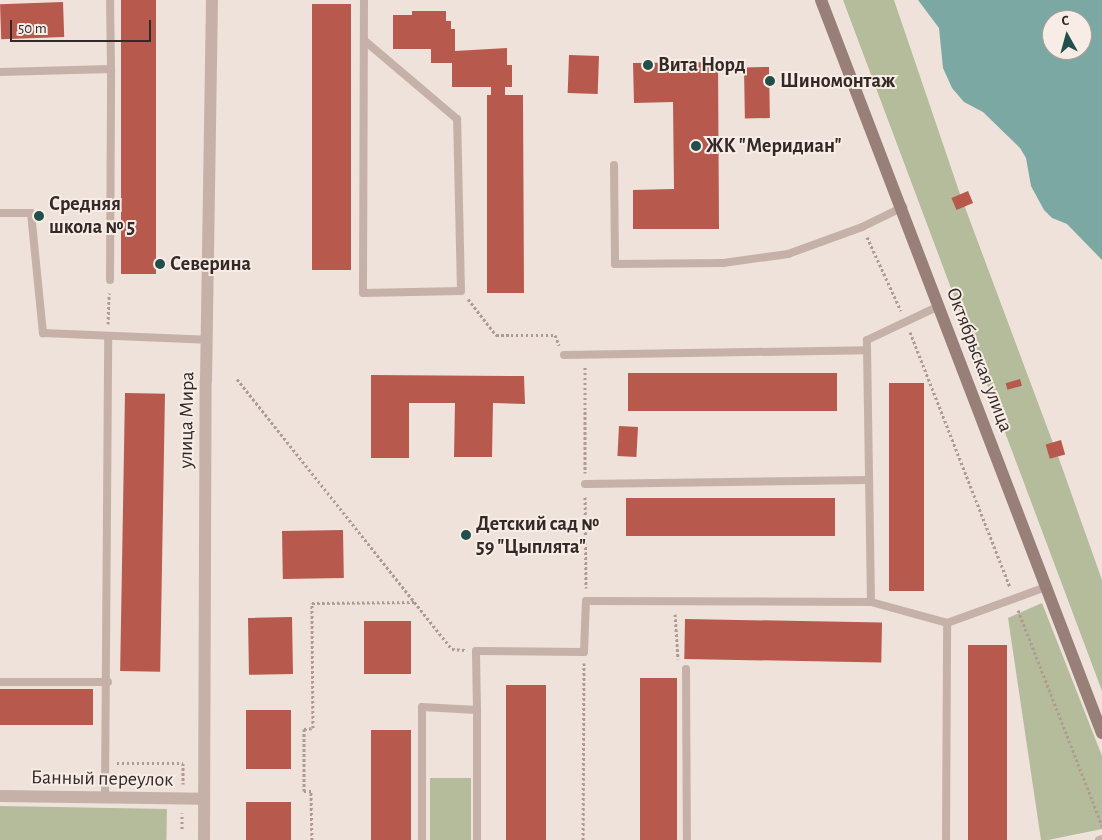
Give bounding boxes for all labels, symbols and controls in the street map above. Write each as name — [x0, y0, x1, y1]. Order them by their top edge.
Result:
scale bar — [12, 10, 154, 42]
north arrow — [1042, 10, 1092, 60]
text: С — [1061, 14, 1070, 29]
text: 50 m — [18, 21, 47, 36]
place label: Вита Норд — [658, 53, 746, 77]
marker: Вита Норд — [642, 59, 654, 71]
place label: Шиномонтаж — [780, 69, 895, 93]
marker: Шиномонтаж — [764, 75, 776, 87]
place label: ЖК "Меридиан" — [706, 134, 841, 158]
marker: ЖК "Меридиан" — [690, 140, 702, 152]
place label: Средняя школа № 5 — [49, 193, 135, 240]
marker: Средняя школа № 5 — [33, 210, 45, 222]
place label: Северина — [170, 252, 251, 276]
marker: Северина — [154, 258, 166, 270]
street label: Октябрьская улица — [940, 284, 1018, 436]
street label: улица Мира — [174, 371, 200, 469]
place label: Детский сад № 59 "Цыплята" — [476, 512, 599, 559]
marker: Детский сад № 59 "Цыплята" — [460, 529, 472, 541]
street label: Банный переулок — [31, 766, 173, 792]

